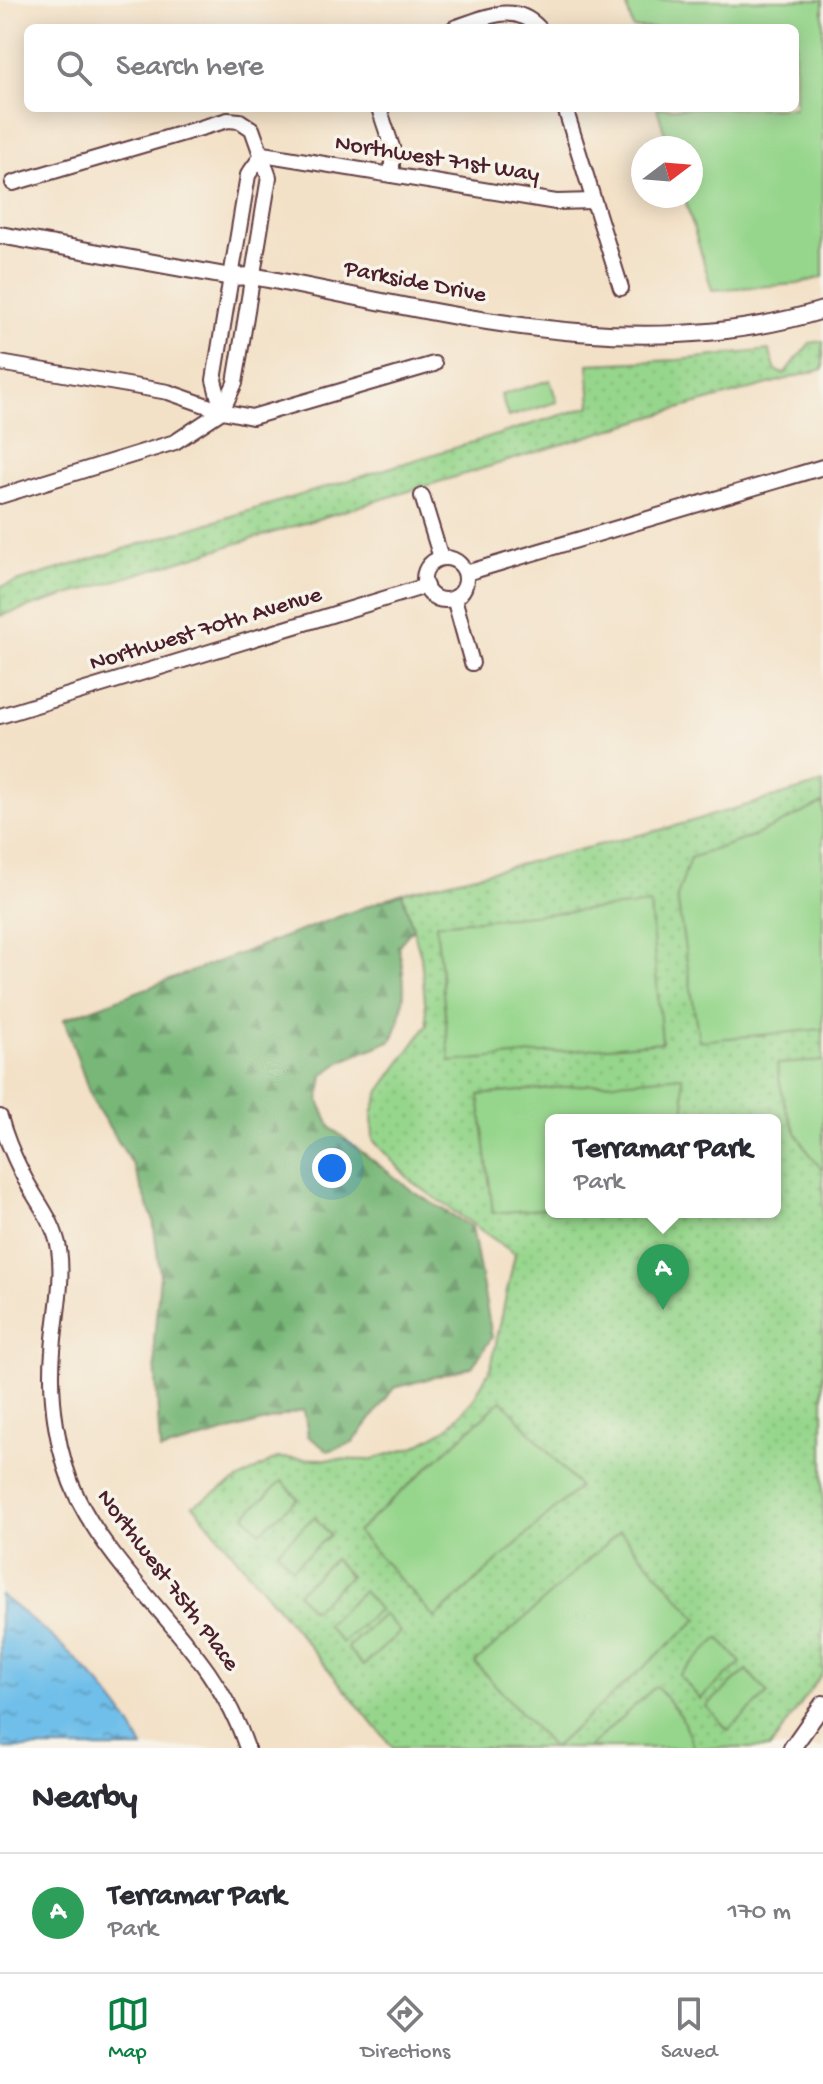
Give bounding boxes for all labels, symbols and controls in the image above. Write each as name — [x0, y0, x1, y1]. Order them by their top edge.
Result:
search box — [24, 24, 799, 112]
icon: search — [52, 46, 96, 90]
text: Search here — [116, 51, 264, 86]
street label: Northwest 71st Way — [333, 130, 541, 191]
north arrow — [631, 136, 703, 208]
street label: Parkside Drive — [340, 255, 489, 311]
street label: Northwest 70th Avenue — [86, 581, 326, 679]
popup — [545, 1114, 781, 1218]
text: Terramar Park — [574, 1133, 752, 1168]
your location — [312, 1148, 352, 1188]
text: Park — [574, 1168, 624, 1199]
pin: A — [637, 1244, 689, 1310]
street label: Northwest 75th Place — [89, 1484, 245, 1678]
text: Nearby — [32, 1780, 137, 1820]
text: Terramar Park — [108, 1880, 286, 1915]
text: A — [50, 1898, 66, 1929]
text: 170 m — [728, 1898, 791, 1929]
text: Park — [108, 1915, 158, 1946]
tab: Map — [106, 1992, 150, 2066]
tab: Directions — [361, 1992, 450, 2066]
tab: Saved — [661, 1992, 717, 2066]

